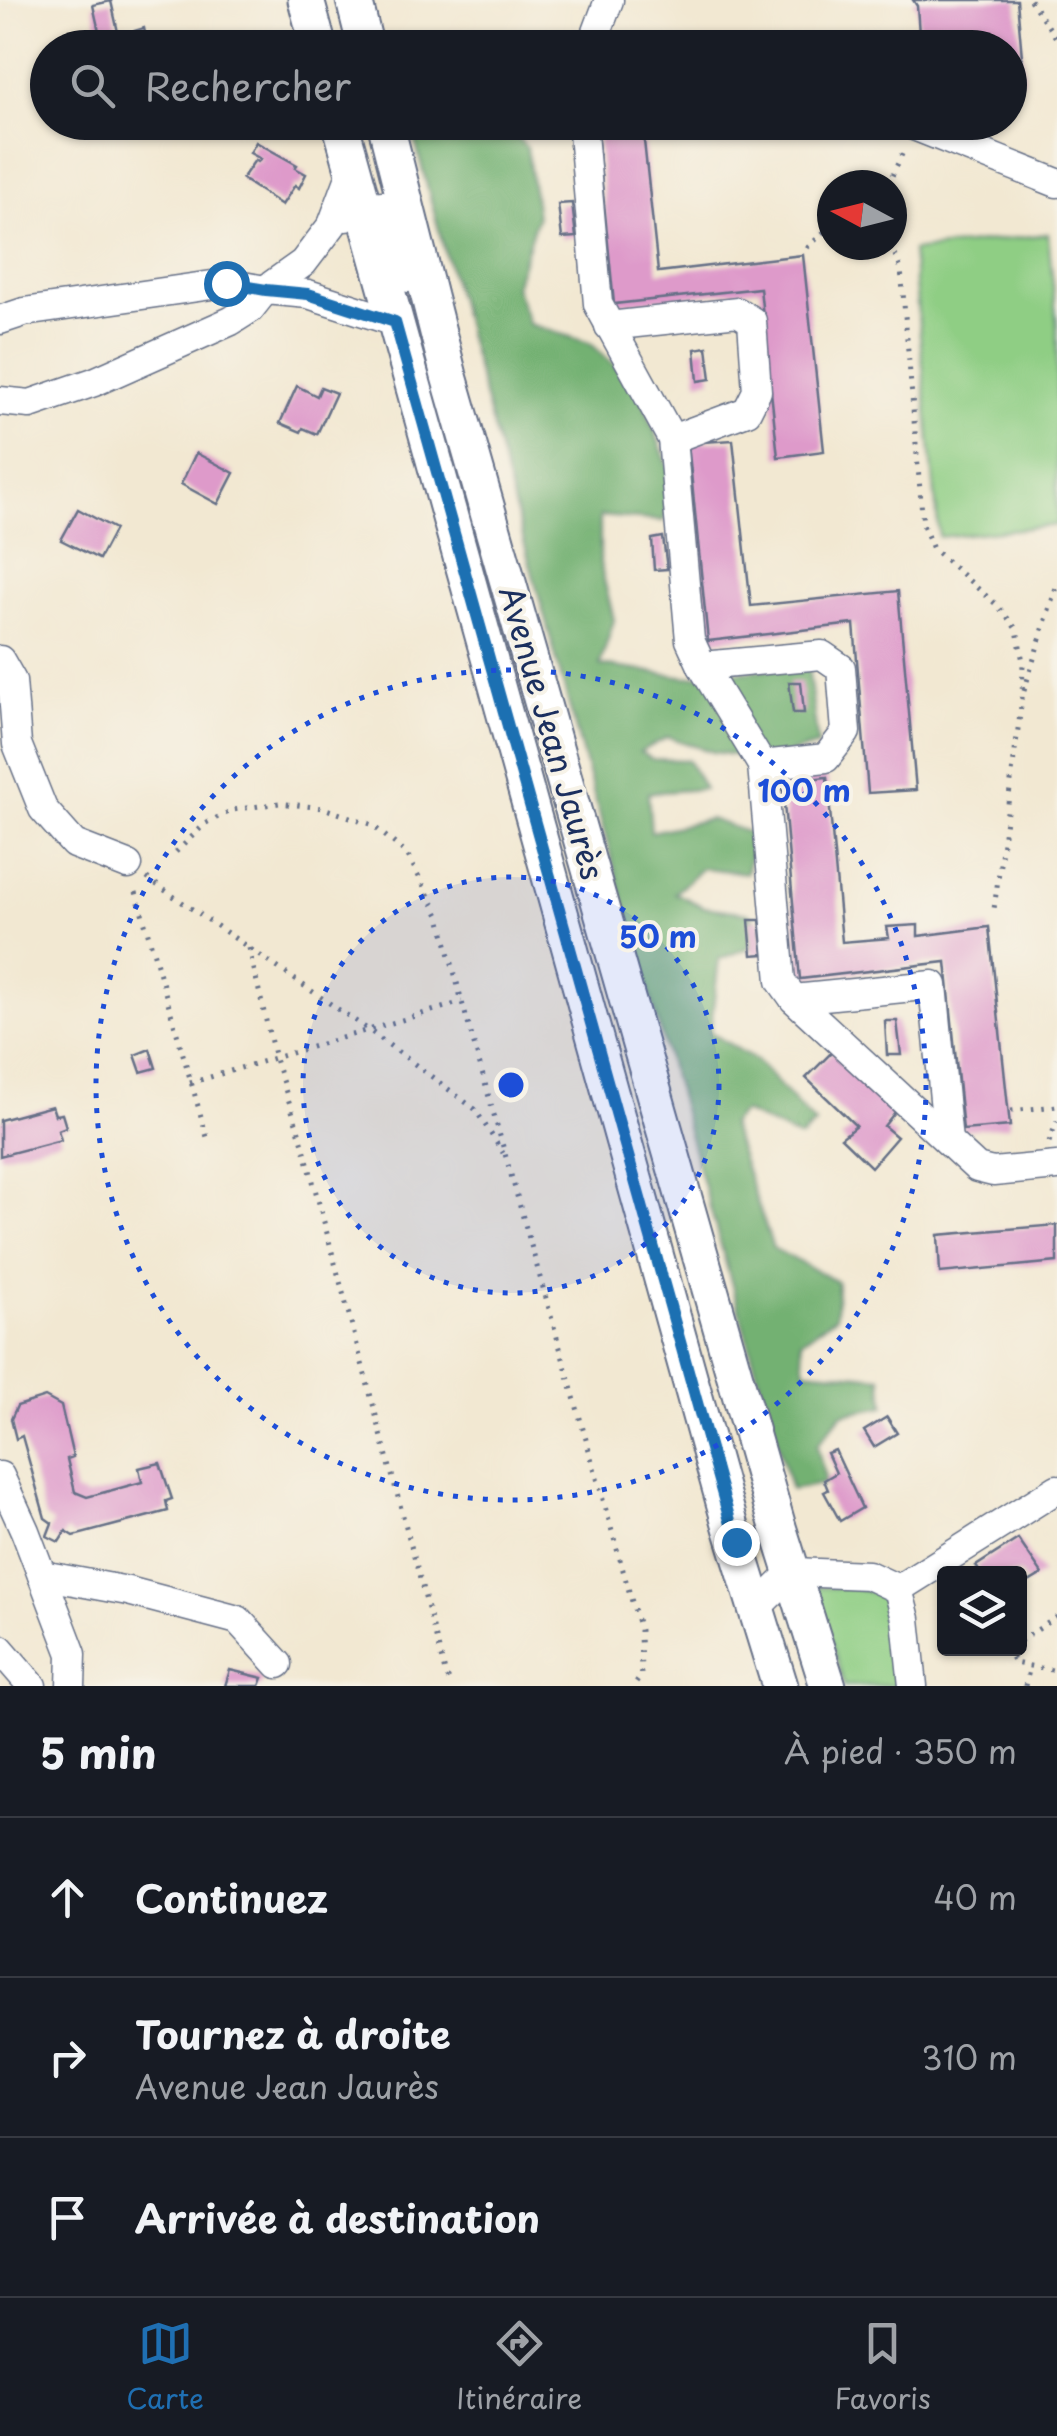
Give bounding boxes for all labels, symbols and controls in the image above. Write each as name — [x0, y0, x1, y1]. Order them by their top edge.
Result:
search box — [30, 30, 1027, 140]
text: Rechercher — [145, 57, 351, 114]
icon: search — [65, 58, 120, 113]
north arrow — [817, 170, 907, 260]
route start — [204, 261, 250, 307]
street label: Avenue Jean Jaurès — [488, 580, 618, 885]
text: 100 m — [757, 767, 851, 812]
text: 50 m — [619, 913, 697, 958]
centre of rings — [493, 1067, 529, 1103]
route end — [714, 1520, 760, 1566]
map controls — [937, 1566, 1027, 1656]
button: layers — [937, 1566, 1027, 1656]
text: 5 min — [40, 1720, 157, 1783]
text: À pied · 350 m — [784, 1727, 1017, 1775]
text: Continuez — [135, 1869, 328, 1926]
icon: ahead — [40, 1870, 95, 1925]
text: 40 m — [933, 1873, 1017, 1921]
text: Tournez à droite — [135, 2005, 451, 2062]
icon: right — [40, 2030, 95, 2085]
text: 310 m — [921, 2033, 1017, 2081]
text: Avenue Jean Jaurès — [135, 2062, 439, 2110]
text: Arrivée à destination — [135, 2189, 540, 2246]
icon: arrive — [40, 2190, 95, 2245]
tab: Carte — [126, 2316, 204, 2419]
tab: Itinéraire — [456, 2316, 582, 2419]
tab: Favoris — [835, 2316, 931, 2419]

